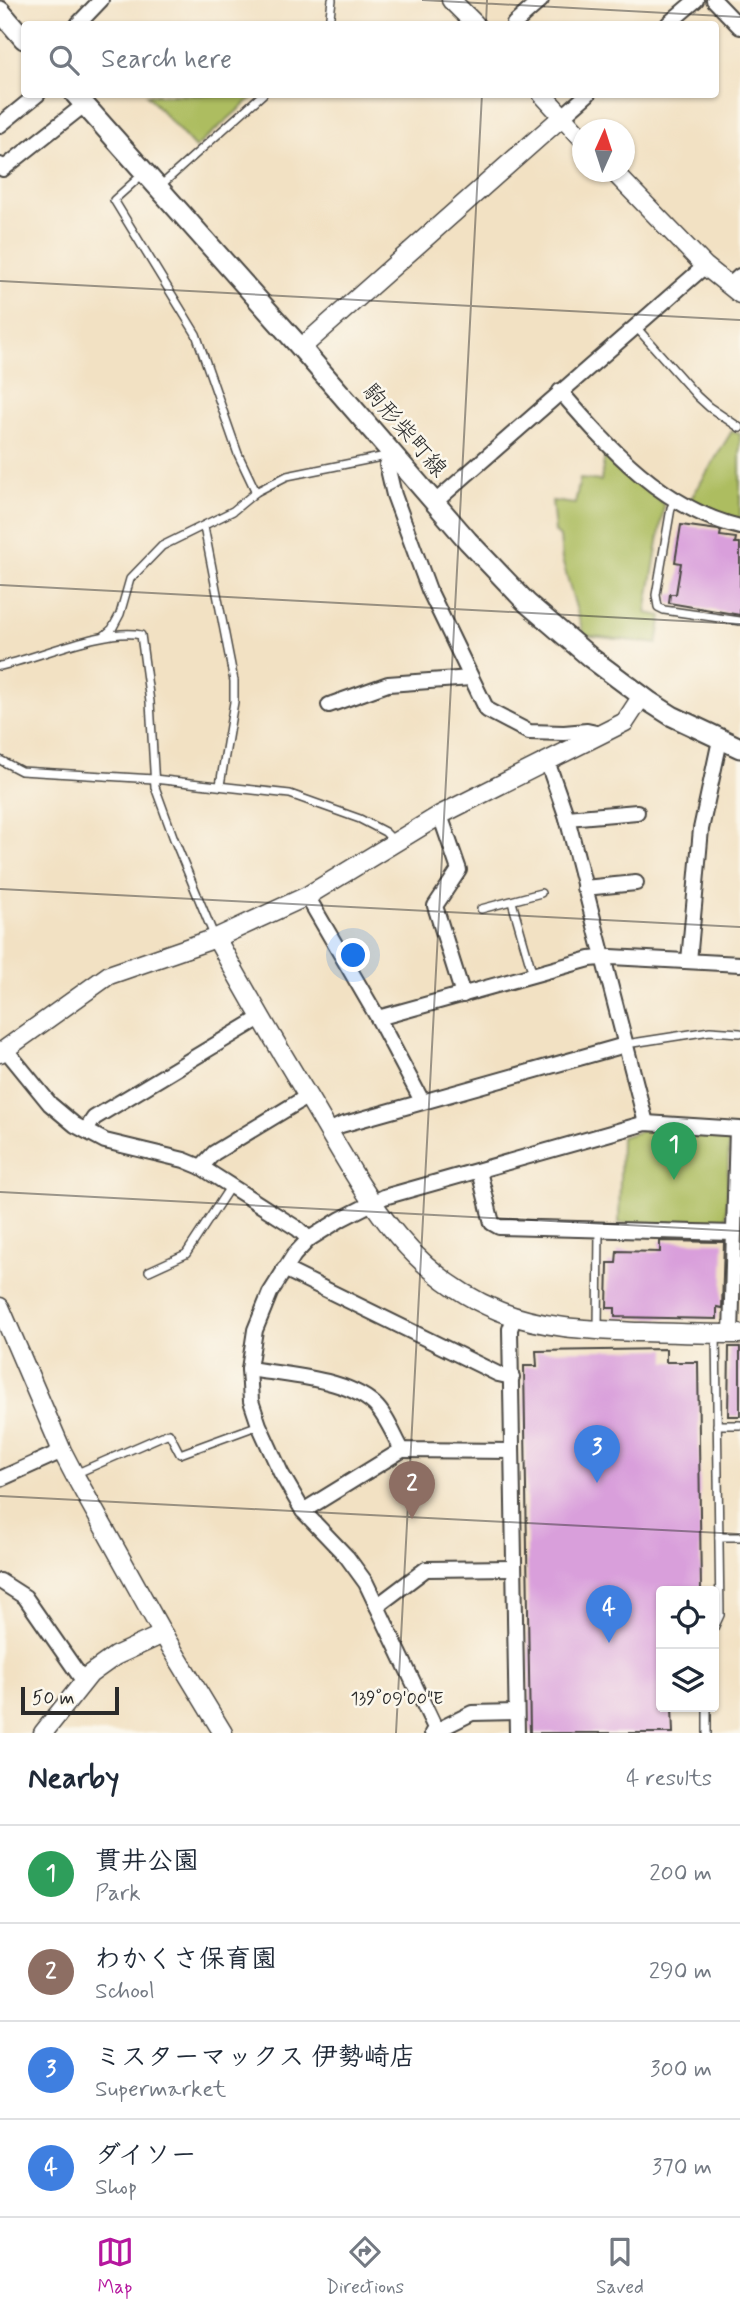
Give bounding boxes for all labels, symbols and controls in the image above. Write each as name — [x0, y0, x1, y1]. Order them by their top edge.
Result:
search box — [21, 21, 719, 98]
icon: search — [45, 41, 83, 79]
text: Search here — [101, 43, 232, 77]
north arrow — [572, 119, 635, 182]
street label: 駒形柴町線 — [355, 378, 453, 484]
your location — [336, 938, 370, 972]
pin: 1 — [651, 1122, 697, 1180]
pin: 3 — [574, 1425, 620, 1483]
pin: 2 — [389, 1461, 435, 1519]
pin: 4 — [586, 1585, 632, 1643]
map controls — [656, 1586, 719, 1712]
button: locate — [656, 1586, 719, 1649]
button: layers — [656, 1649, 719, 1712]
scale bar — [21, 1684, 119, 1716]
text: 50 m — [32, 1686, 75, 1711]
text: 139°09'00"E — [350, 1687, 444, 1711]
text: Nearby — [28, 1759, 119, 1798]
text: 4 results — [626, 1764, 712, 1794]
text: 貫井公園 — [95, 1845, 199, 1879]
text: 1 — [46, 1859, 56, 1889]
text: 200 m — [649, 1859, 712, 1889]
text: Park — [95, 1879, 141, 1909]
text: わかくさ保育園 — [95, 1943, 277, 1977]
text: 2 — [45, 1957, 57, 1987]
text: 290 m — [649, 1957, 712, 1987]
text: School — [95, 1977, 155, 2007]
text: ミスターマックス 伊勢崎店 — [95, 2041, 416, 2075]
text: 3 — [46, 2055, 56, 2085]
text: 300 m — [650, 2055, 712, 2085]
text: Supermarket — [95, 2075, 226, 2105]
text: ダイソー — [95, 2139, 196, 2173]
text: 4 — [44, 2153, 58, 2183]
text: 370 m — [652, 2153, 712, 2183]
text: Shop — [95, 2173, 137, 2203]
tab: Map — [96, 2233, 134, 2300]
tab: Directions — [326, 2233, 404, 2300]
tab: Saved — [596, 2233, 644, 2300]

